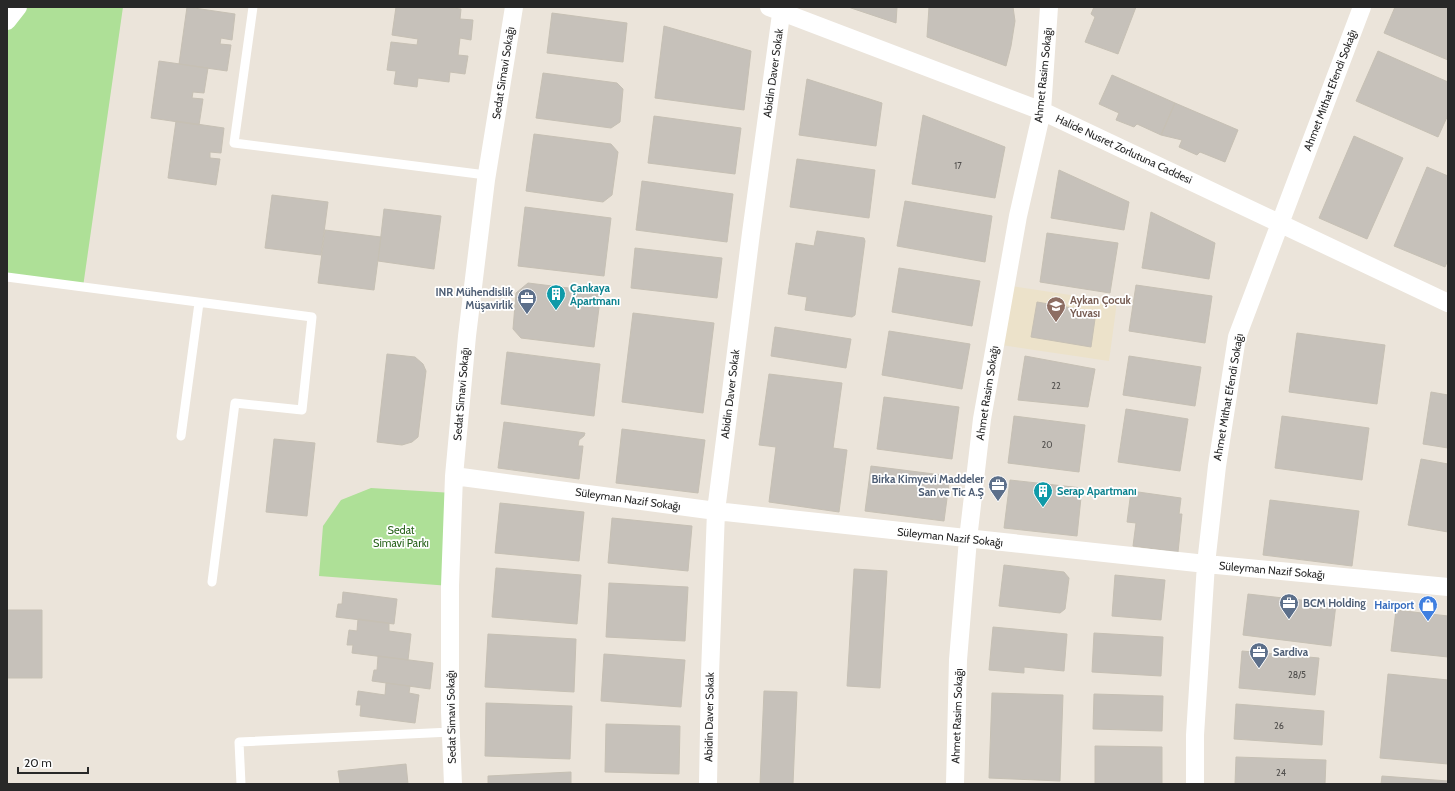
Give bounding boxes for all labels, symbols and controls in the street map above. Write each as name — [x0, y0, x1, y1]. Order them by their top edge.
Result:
street label: Sedat Simavi Sokağı — [489, 26, 517, 120]
street label: Ahmet Rasim Sokağı — [1031, 27, 1055, 123]
street label: Ahmet Mithat Efendi Sokağı — [1300, 27, 1360, 153]
street label: Abidin Daver Sokak — [760, 28, 786, 118]
street label: Halide Nusret Zorlutuna Caddesi — [1054, 111, 1194, 187]
house number: 17 — [954, 160, 962, 171]
place label: Çankaya Apartmanı — [570, 281, 620, 308]
building icon: Çankaya Apartmanı — [545, 283, 567, 311]
place label: INR Mühendislik Müşavirlik — [435, 285, 514, 312]
office icon: INR Mühendislik Müşavirlik — [516, 287, 538, 315]
place label: Aykan Çocuk Yuvası — [1069, 293, 1132, 320]
school or university icon: Aykan Çocuk Yuvası — [1045, 295, 1067, 323]
street label: Ahmet Mithat Efendi Sokağı — [1210, 332, 1246, 462]
street label: Ahmet Rasim Sokağı — [973, 345, 1001, 441]
street label: Sedat Simavi Sokağı — [450, 347, 472, 441]
street label: Abidin Daver Sokak — [718, 349, 742, 439]
house number: 22 — [1051, 380, 1061, 391]
house number: 20 — [1042, 439, 1053, 450]
place label: Birka Kimyevi Maddeler San ve Tic A.Ş — [872, 472, 985, 499]
office icon: Birka Kimyevi Maddeler San ve Tic A.Ş — [987, 474, 1009, 502]
building icon: Serap Apartmanı — [1032, 480, 1054, 508]
place label: Serap Apartmanı — [1057, 484, 1137, 498]
street label: Süleyman Nazif Sokağı — [574, 485, 682, 513]
park label: Sedat Simavi Parkı — [373, 523, 429, 550]
street label: Süleyman Nazif Sokağı — [896, 524, 1004, 550]
street label: Süleyman Nazif Sokağı — [1218, 558, 1326, 582]
office icon: BCM Holding — [1278, 592, 1300, 620]
shop icon: Hairport — [1417, 594, 1439, 622]
place label: BCM Holding — [1303, 596, 1366, 610]
place label: Hairport — [1374, 598, 1414, 612]
office icon: Sardiva — [1248, 641, 1270, 669]
place label: Sardiva — [1273, 645, 1309, 659]
street label: Ahmet Rasim Sokağı — [948, 668, 966, 764]
house number: 28/5 — [1288, 669, 1306, 680]
street label: Sedat Simavi Sokağı — [443, 670, 459, 764]
street label: Abidin Daver Sokak — [701, 672, 717, 762]
house number: 26 — [1274, 720, 1284, 731]
scale bar — [18, 749, 88, 775]
text: 20 m — [24, 755, 52, 770]
house number: 24 — [1276, 767, 1286, 778]

